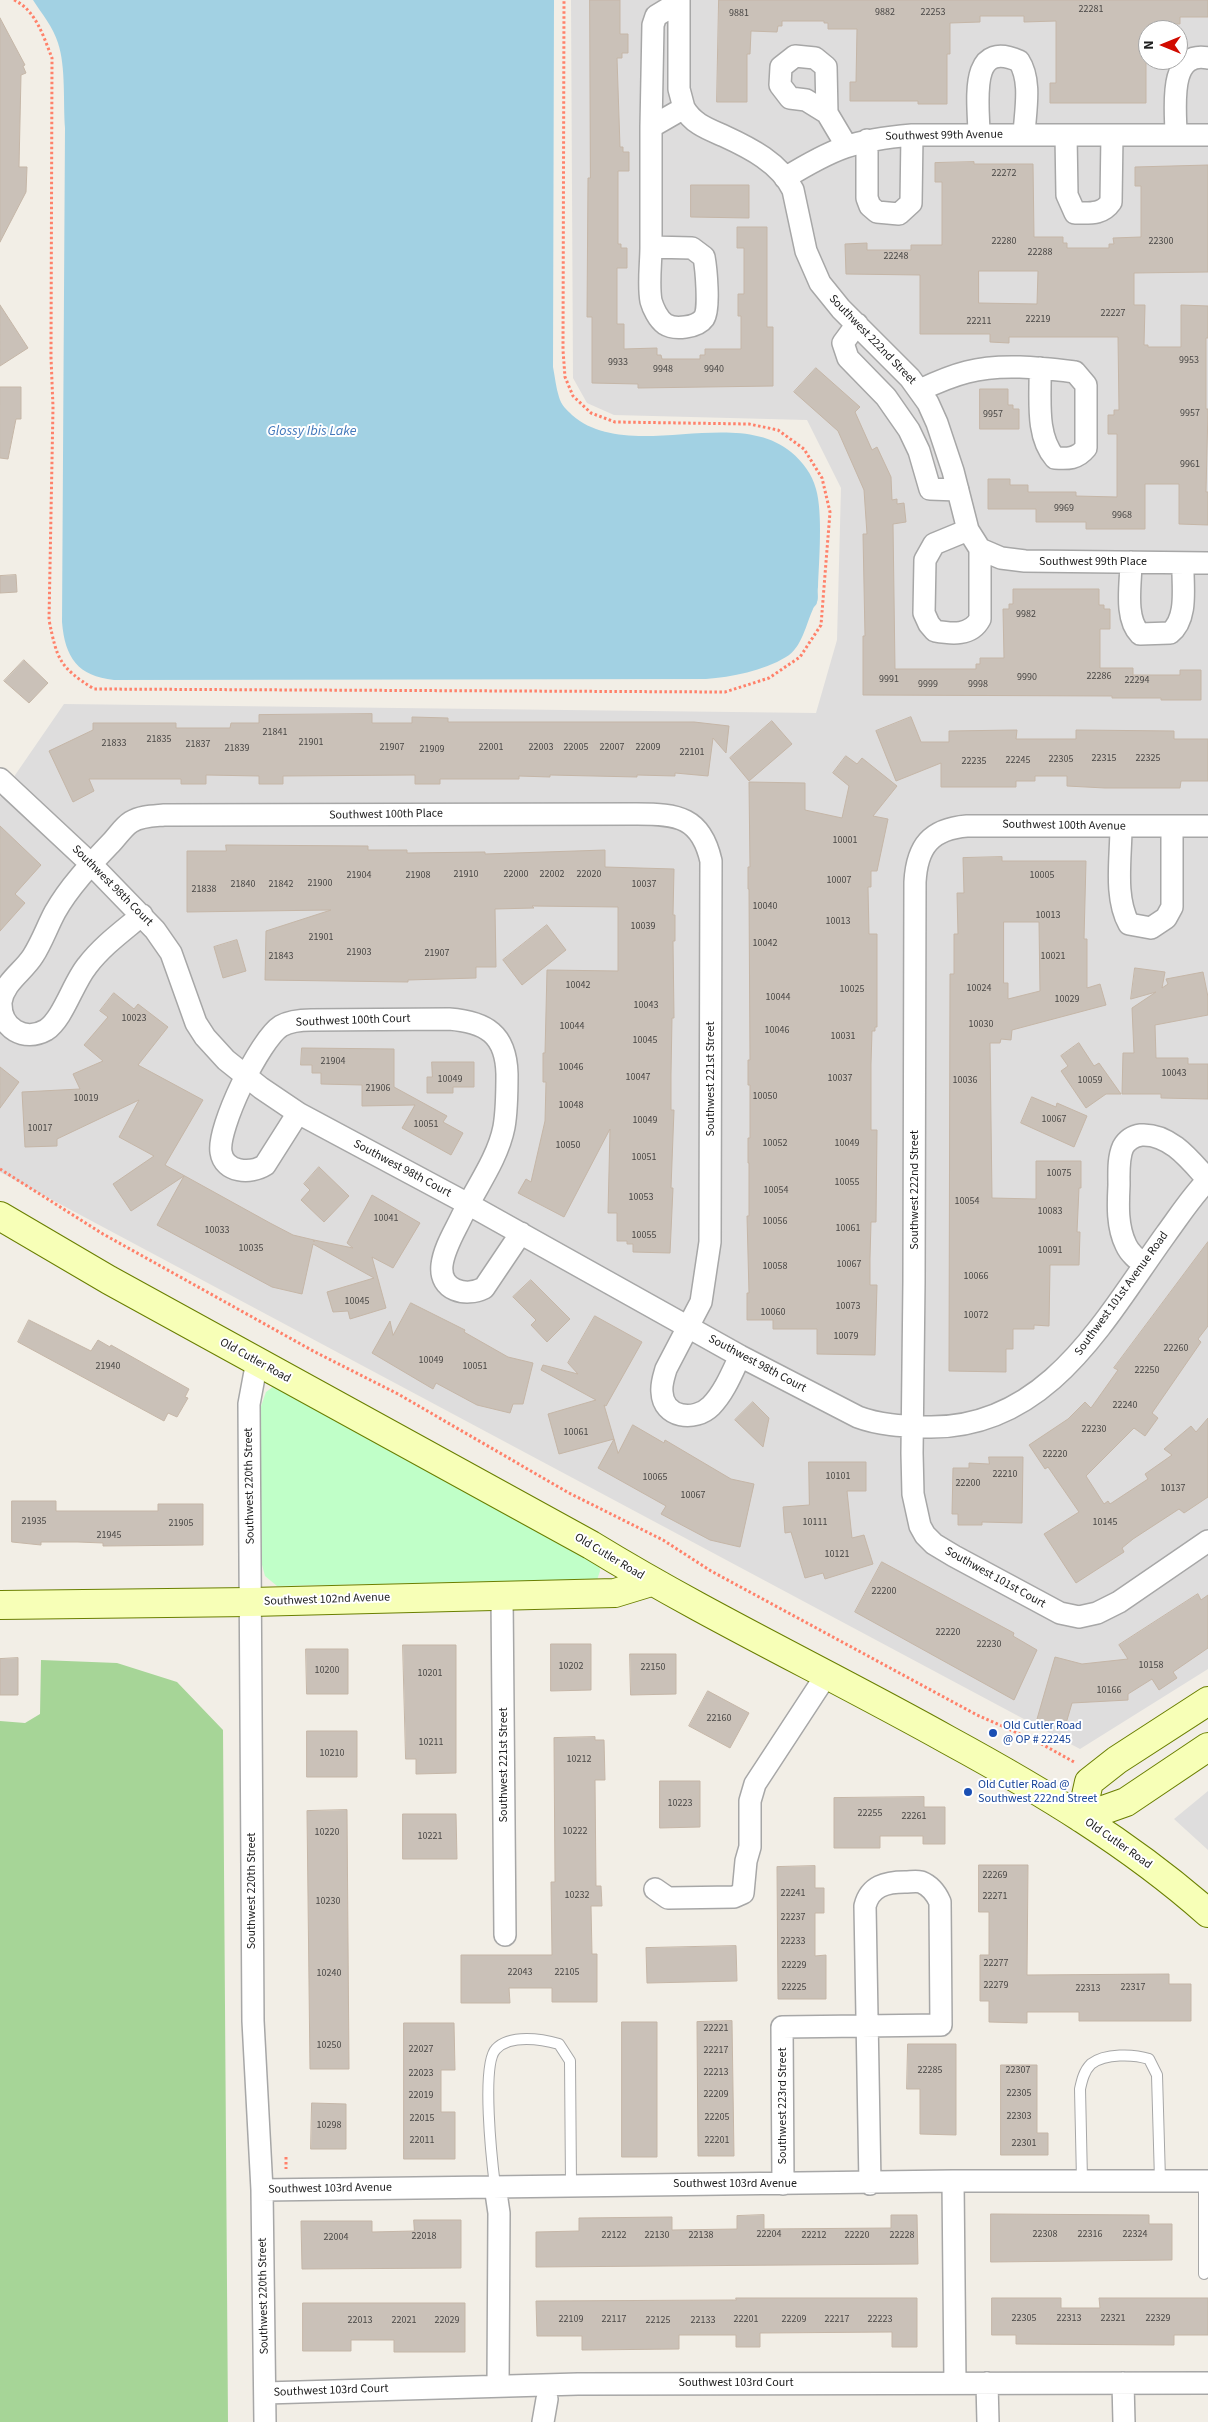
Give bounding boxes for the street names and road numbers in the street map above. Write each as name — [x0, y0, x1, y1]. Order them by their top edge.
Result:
street label: Southwest 99th Avenue — [885, 128, 1003, 144]
street label: Southwest 222nd Street — [825, 292, 919, 388]
street label: Southwest 99th Place — [1039, 555, 1147, 569]
street label: Southwest 100th Place — [329, 807, 443, 823]
street label: Southwest 100th Avenue — [1002, 818, 1126, 834]
street label: Southwest 98th Court — [68, 842, 156, 930]
street label: Southwest 100th Court — [295, 1012, 411, 1030]
street label: Southwest 221st Street — [704, 1021, 718, 1137]
street label: Southwest 222nd Street — [908, 1130, 922, 1250]
street label: Southwest 98th Court — [351, 1137, 453, 1201]
street label: Southwest 101st Avenue Road — [1072, 1229, 1172, 1359]
street label: Southwest 98th Court — [706, 1332, 808, 1396]
street label: Old Cutler Road — [217, 1336, 293, 1386]
street label: Southwest 220th Street — [242, 1428, 258, 1544]
street label: Old Cutler Road — [572, 1531, 646, 1583]
street label: Southwest 101st Court — [942, 1544, 1048, 1612]
street label: Southwest 102nd Avenue — [264, 1591, 390, 1609]
street label: Southwest 221st Street — [497, 1707, 511, 1823]
street label: Old Cutler Road — [1082, 1816, 1154, 1872]
street label: Southwest 220th Street — [245, 1833, 259, 1949]
street label: Southwest 223rd Street — [776, 2048, 790, 2164]
street label: Southwest 103rd Avenue — [673, 2177, 797, 2191]
street label: Southwest 103rd Avenue — [268, 2181, 392, 2197]
street label: Southwest 220th Street — [256, 2238, 272, 2354]
street label: Southwest 103rd Court — [679, 2376, 793, 2390]
street label: Southwest 103rd Court — [273, 2382, 389, 2400]

